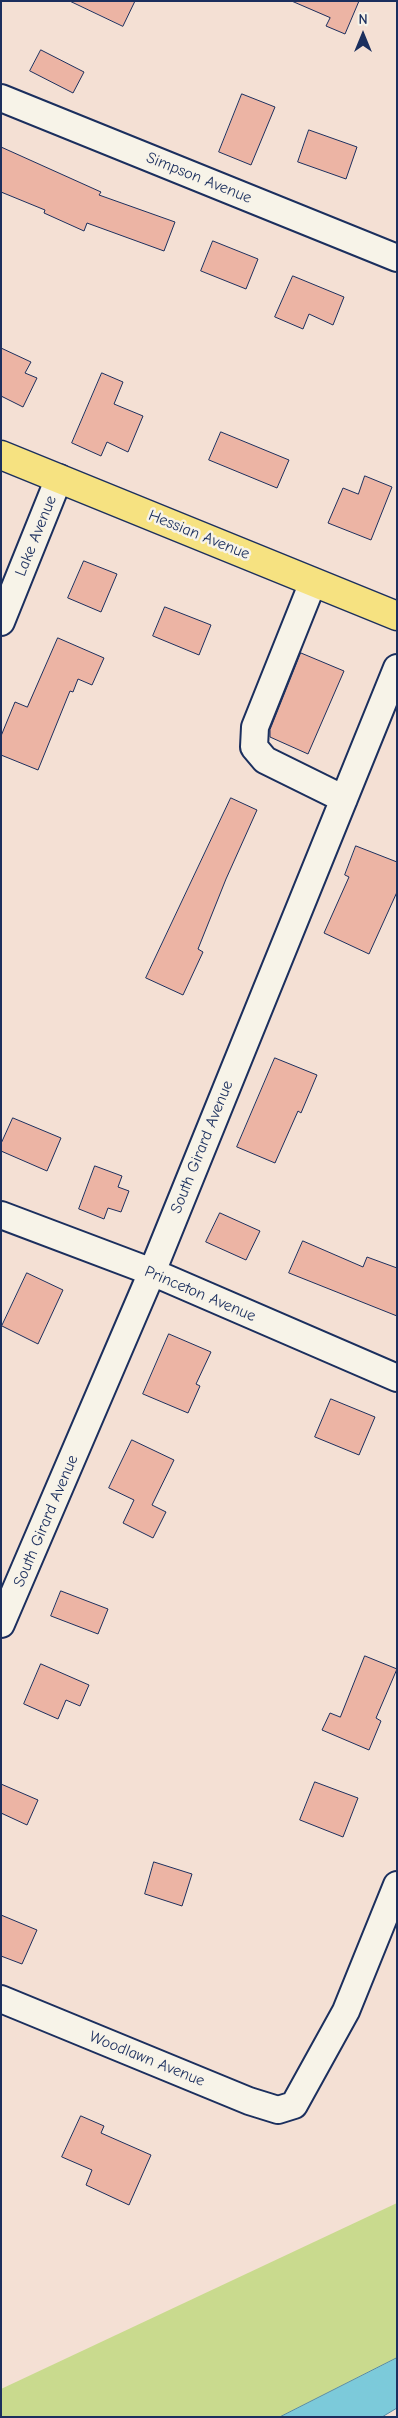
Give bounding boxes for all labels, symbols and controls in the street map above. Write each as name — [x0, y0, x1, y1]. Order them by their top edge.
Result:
north arrow — [338, 10, 388, 60]
text: N — [358, 11, 368, 28]
street label: Simpson Avenue — [143, 148, 255, 208]
street label: Lake Avenue — [11, 493, 61, 579]
street label: Hessian Avenue — [145, 506, 253, 564]
street label: South Girard Avenue — [167, 1078, 237, 1216]
street label: Princeton Avenue — [141, 1262, 259, 1326]
street label: South Girard Avenue — [9, 1452, 83, 1590]
street label: Woodlawn Avenue — [86, 2027, 208, 2091]

